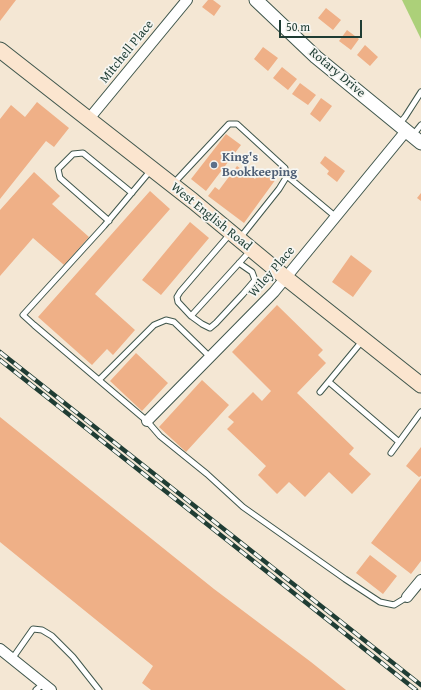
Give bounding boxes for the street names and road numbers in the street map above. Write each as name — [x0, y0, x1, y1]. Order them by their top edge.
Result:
street label: Mitchell Place — [97, 17, 157, 87]
street label: Rotary Drive — [306, 45, 368, 101]
street label: West English Road — [167, 180, 255, 254]
street label: Wiley Place — [246, 243, 298, 301]

